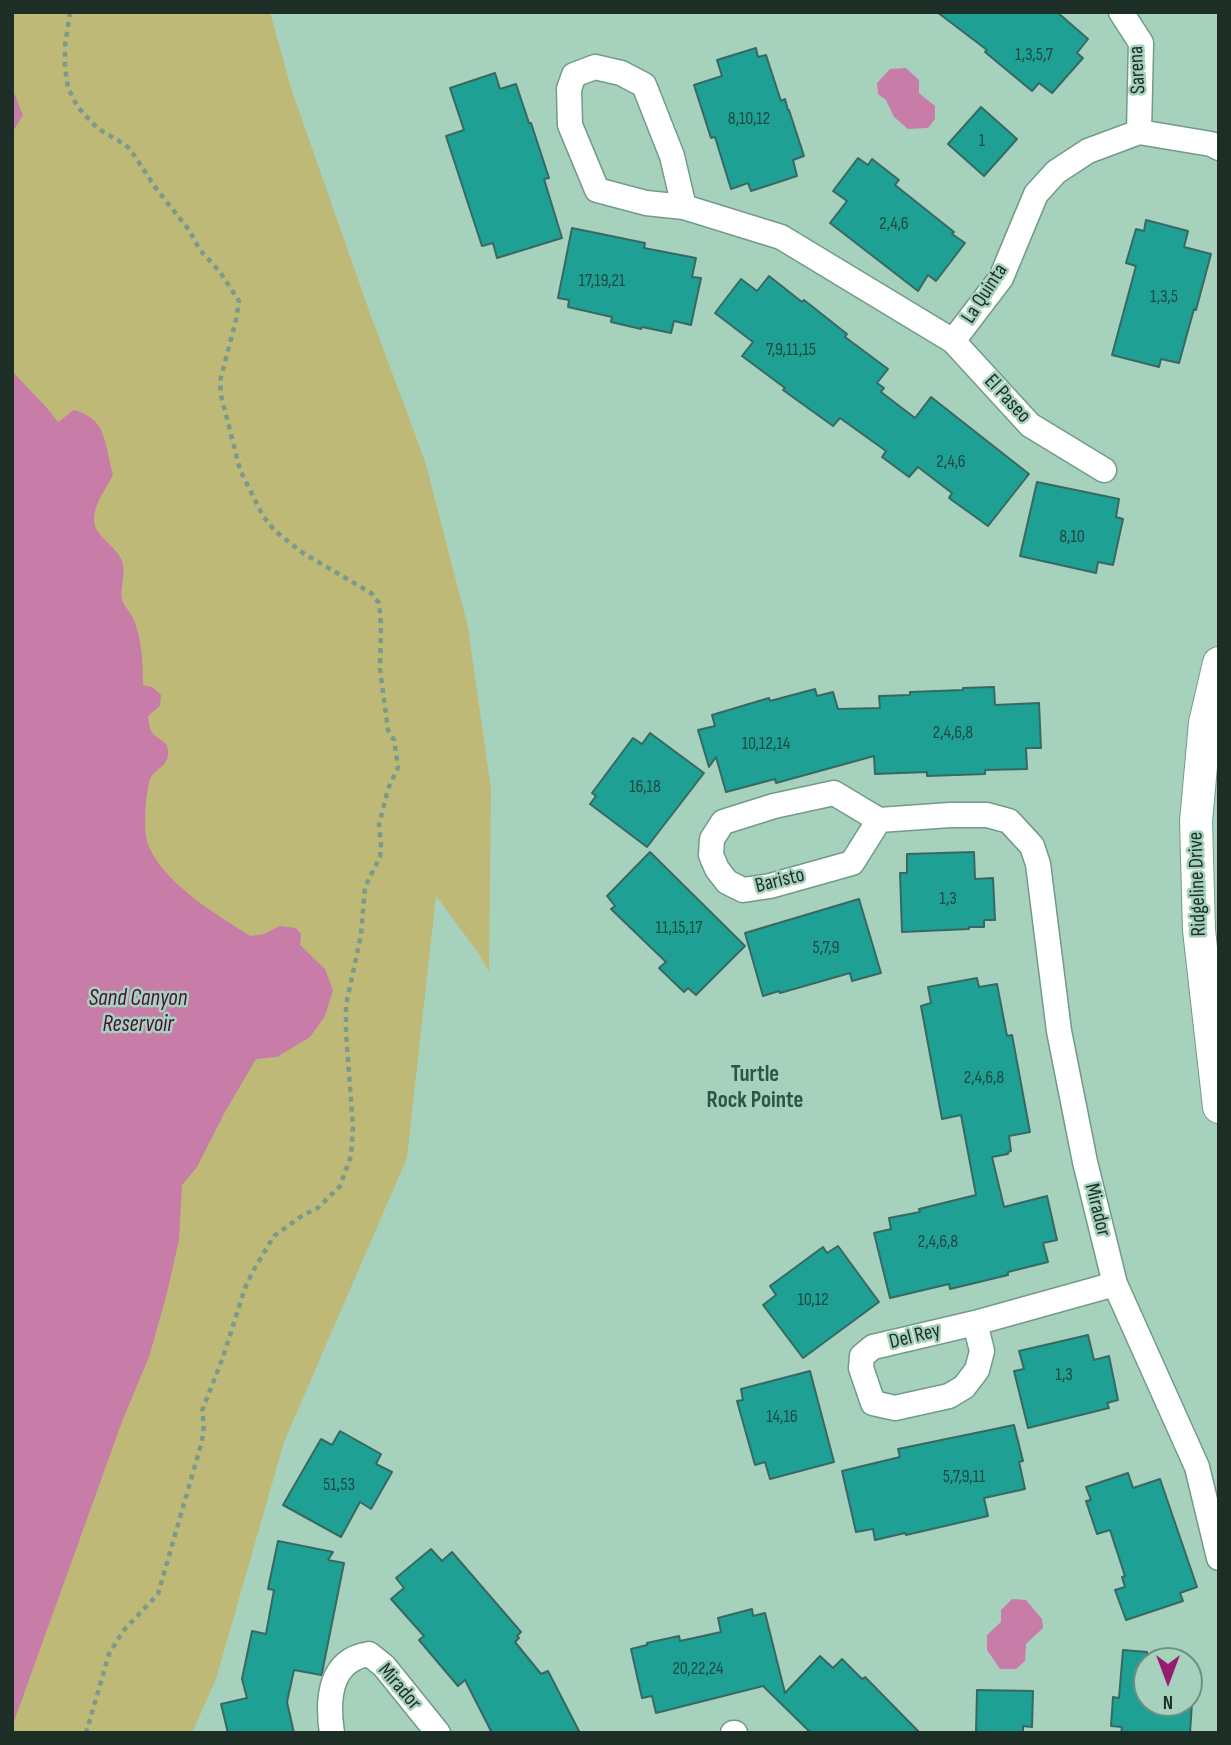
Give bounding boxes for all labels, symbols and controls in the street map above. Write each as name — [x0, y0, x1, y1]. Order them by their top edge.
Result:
house number: 1,3,5,7 — [1015, 44, 1053, 66]
street label: Sarena — [1124, 45, 1152, 95]
house number: 8,10,12 — [728, 108, 770, 130]
house number: 1 — [979, 130, 985, 152]
house number: 2,4,6 — [879, 213, 909, 235]
street label: La Quinta — [957, 260, 1013, 328]
house number: 17,19,21 — [579, 270, 625, 292]
house number: 1,3,5 — [1150, 286, 1178, 308]
house number: 7,9,11,15 — [766, 339, 816, 361]
street label: El Paseo — [978, 369, 1036, 429]
house number: 2,4,6 — [936, 451, 966, 473]
house number: 8,10 — [1059, 526, 1085, 548]
house number: 2,4,6,8 — [933, 722, 973, 744]
house number: 10,12,14 — [742, 733, 790, 755]
house number: 16,18 — [629, 776, 661, 798]
street label: Ridgeline Drive — [1184, 831, 1212, 937]
street label: Baristo — [753, 863, 807, 899]
house number: 1,3 — [939, 888, 957, 910]
house number: 11,15,17 — [656, 917, 702, 939]
house number: 5,7,9 — [813, 937, 839, 959]
water label: Sand Canyon Reservoir — [89, 985, 187, 1039]
district label: Turtle Rock Pointe — [707, 1061, 803, 1115]
house number: 2,4,6,8 — [964, 1067, 1004, 1089]
street label: Mirador — [1078, 1181, 1116, 1239]
house number: 2,4,6,8 — [918, 1231, 958, 1253]
house number: 10,12 — [797, 1289, 829, 1311]
street label: Del Rey — [887, 1319, 943, 1355]
house number: 1,3 — [1055, 1364, 1073, 1386]
house number: 14,16 — [766, 1406, 798, 1428]
house number: 5,7,9,11 — [943, 1466, 985, 1488]
house number: 51,53 — [323, 1474, 355, 1496]
north arrow — [1133, 1647, 1203, 1717]
street label: Mirador — [372, 1658, 426, 1716]
house number: 20,22,24 — [672, 1658, 724, 1680]
text: N — [1163, 1690, 1173, 1713]

